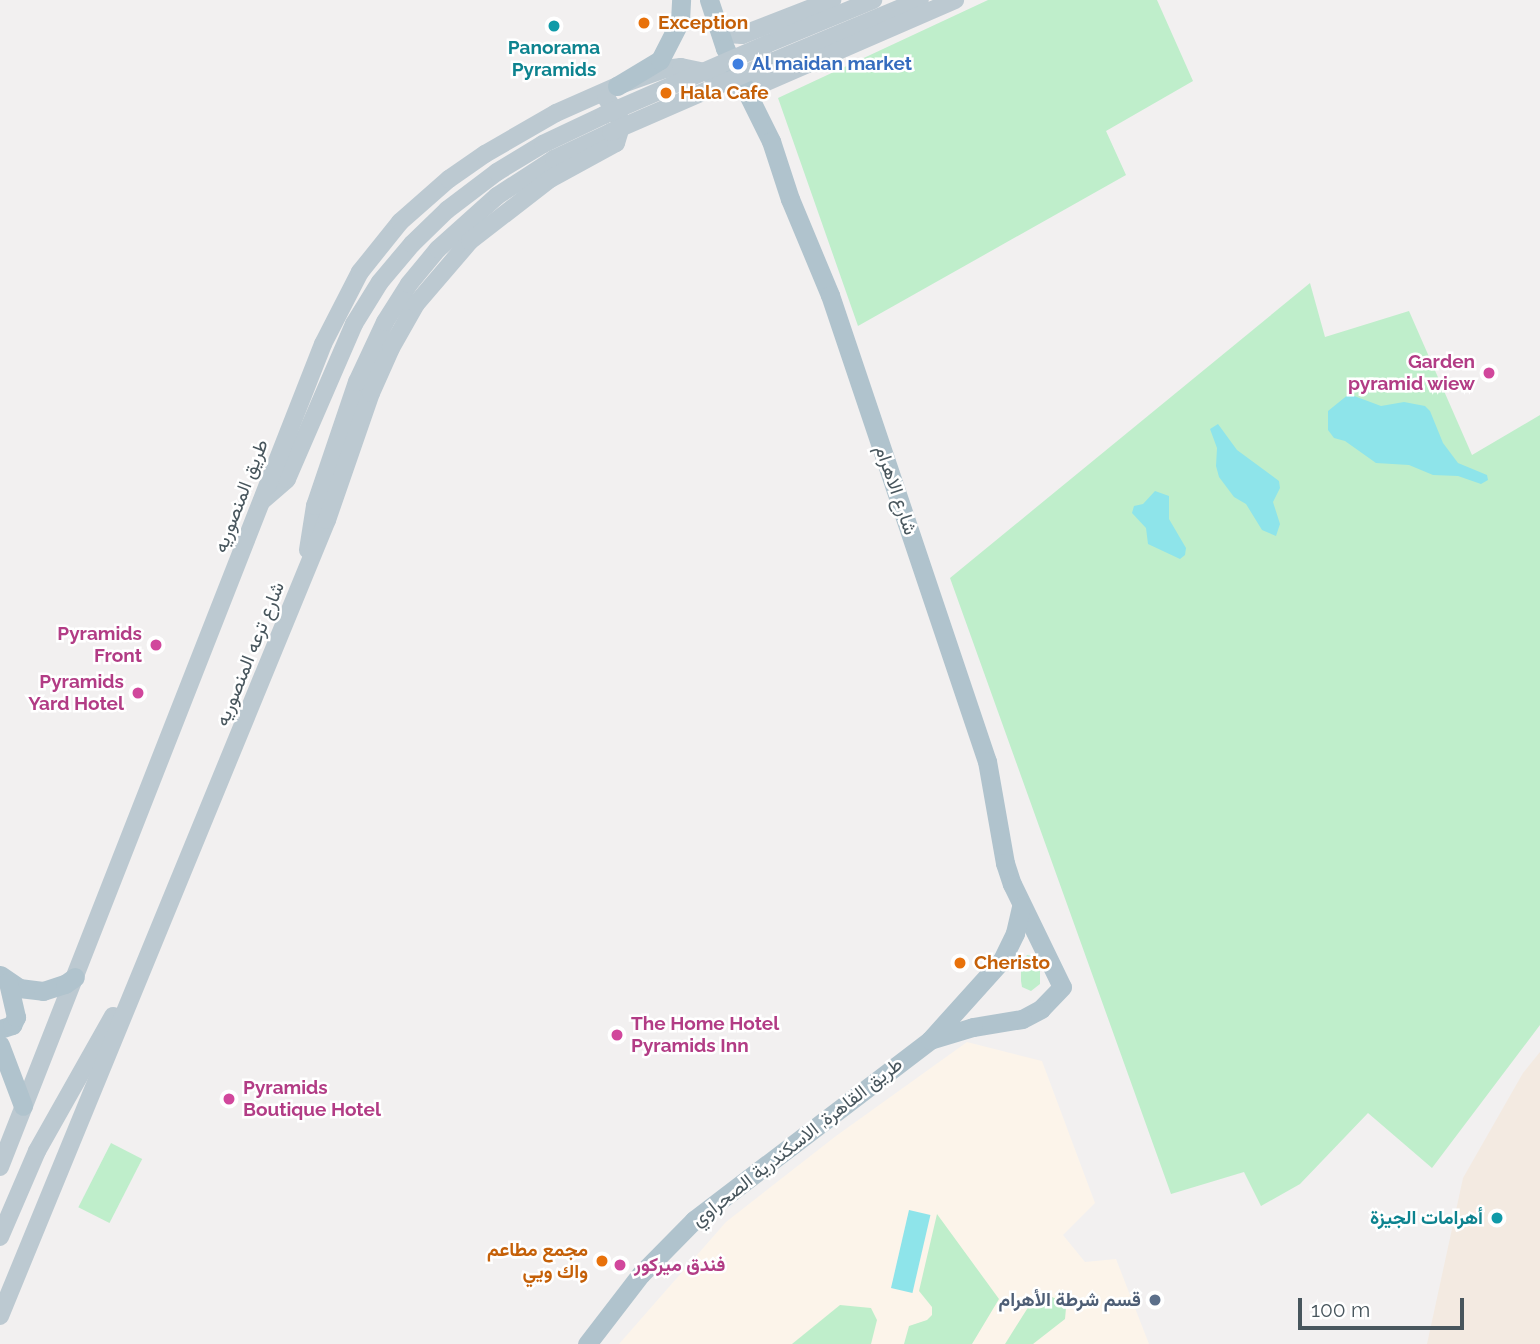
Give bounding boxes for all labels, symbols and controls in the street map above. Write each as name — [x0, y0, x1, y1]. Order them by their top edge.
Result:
place label: Exception — [658, 12, 748, 34]
marker: Exception — [636, 15, 652, 31]
marker: Panorama Pyramids — [546, 18, 562, 34]
place label: Panorama Pyramids — [508, 37, 600, 81]
place label: Al maidan market — [752, 53, 913, 75]
marker: Al maidan market — [730, 56, 746, 72]
place label: Hala Cafe — [680, 82, 769, 104]
marker: Hala Cafe — [658, 85, 674, 101]
place label: Garden pyramid wiew — [1347, 351, 1475, 395]
marker: Garden pyramid wiew — [1481, 365, 1497, 381]
street label: طريق المنصوريه — [209, 436, 273, 556]
street label: شارع الاهرام — [870, 442, 922, 538]
street label: شارع ترعه المنصوريه — [211, 579, 289, 729]
place label: Pyramids Front — [57, 623, 142, 667]
marker: Pyramids Front — [148, 637, 164, 653]
place label: Pyramids Yard Hotel — [28, 671, 124, 715]
marker: Pyramids Yard Hotel — [130, 685, 146, 701]
place label: Cheristo — [974, 952, 1050, 974]
marker: Cheristo — [952, 955, 968, 971]
place label: The Home Hotel Pyramids Inn — [631, 1013, 779, 1057]
marker: The Home Hotel Pyramids Inn — [609, 1027, 625, 1043]
street label: طريق القاهرة, الاسكندرية الصحراوي — [687, 1053, 907, 1231]
place label: Pyramids Boutique Hotel — [243, 1077, 381, 1121]
marker: Pyramids Boutique Hotel — [221, 1091, 237, 1107]
place label: أهرامات الجيزة — [1370, 1207, 1483, 1229]
marker: أهرامات الجيزة — [1489, 1210, 1505, 1226]
place label: مجمع مطاعم واك ويي — [487, 1239, 588, 1283]
marker: مجمع مطاعم واك ويي — [594, 1253, 610, 1269]
place label: فندق ميركور — [634, 1254, 725, 1276]
marker: فندق ميركور — [612, 1257, 628, 1273]
scale bar — [1302, 1284, 1468, 1328]
place label: قسم شرطة الأهرام — [998, 1289, 1141, 1311]
marker: قسم شرطة الأهرام — [1147, 1292, 1163, 1308]
text: 100 m — [1311, 1297, 1370, 1322]

